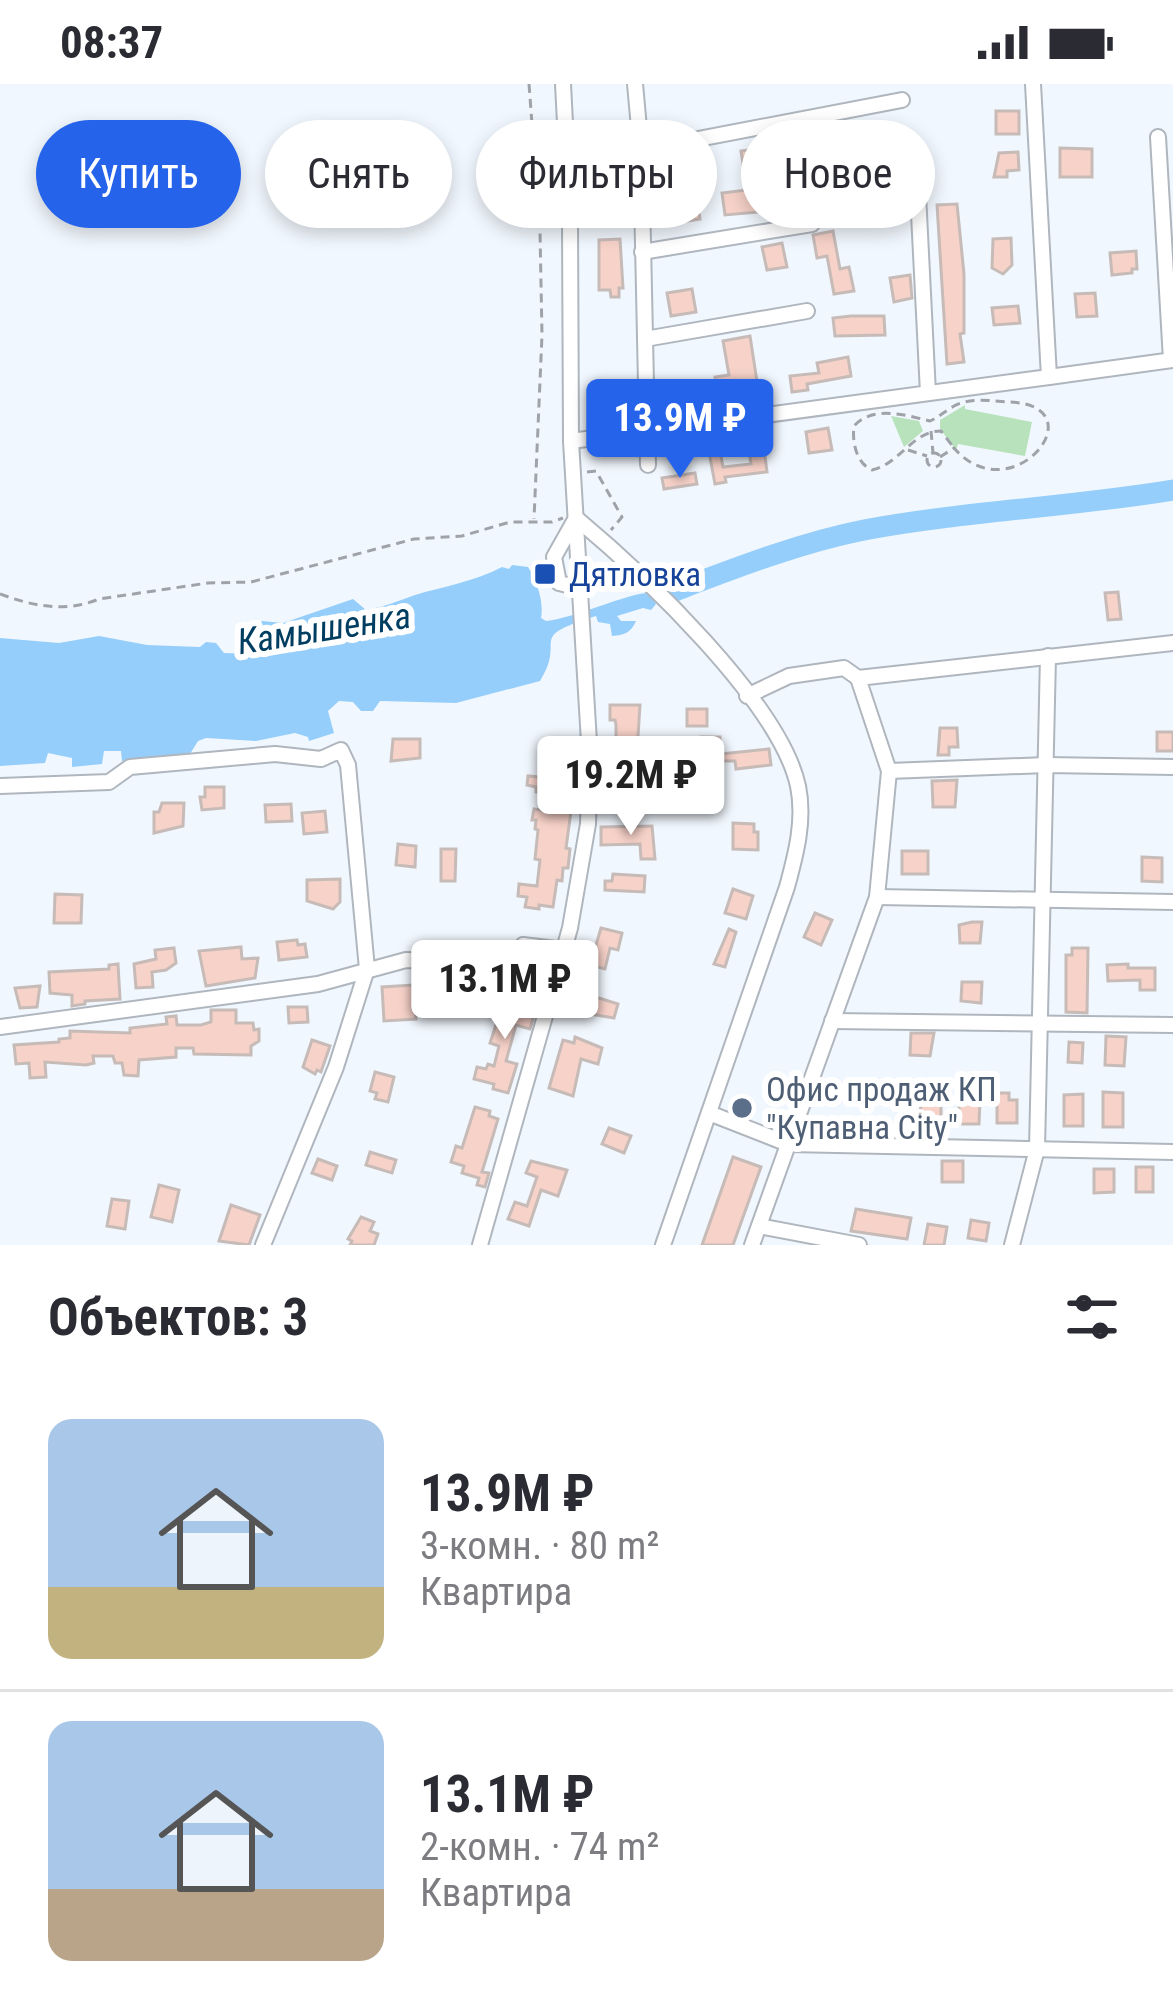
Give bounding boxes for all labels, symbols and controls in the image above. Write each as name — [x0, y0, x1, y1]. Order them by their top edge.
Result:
text: 08:37 — [60, 16, 163, 69]
chip: Купить — [36, 120, 241, 228]
chip: Снять — [265, 120, 452, 228]
chip: Фильтры — [476, 120, 717, 228]
chip: Новое — [741, 120, 935, 228]
pin: 13.9M ₽ — [569, 379, 791, 481]
text: 13.9M ₽ — [613, 395, 747, 441]
place label: Дятловка — [569, 555, 701, 594]
marker: Дятловка — [532, 561, 558, 587]
water label: Камышенка — [234, 595, 414, 663]
pin: 19.2M ₽ — [520, 736, 742, 838]
text: 19.2M ₽ — [564, 752, 698, 798]
pin: 13.1M ₽ — [394, 940, 616, 1042]
text: 13.1M ₽ — [438, 956, 572, 1002]
place label: Офис продаж КП "Купавна City" — [766, 1070, 997, 1147]
marker: Офис продаж КП "Купавна City" — [729, 1095, 755, 1121]
icon: filters — [1059, 1284, 1125, 1350]
text: Объектов: 3 — [48, 1288, 308, 1347]
text: 13.9M ₽ — [420, 1464, 595, 1523]
icon: home — [144, 1467, 288, 1611]
text: 3-комн. · 80 m² — [420, 1523, 659, 1569]
text: Квартира — [420, 1569, 572, 1615]
text: 13.1M ₽ — [420, 1765, 595, 1824]
icon: home — [144, 1769, 288, 1913]
text: 2-комн. · 74 m² — [420, 1824, 659, 1870]
text: Квартира — [420, 1870, 572, 1916]

